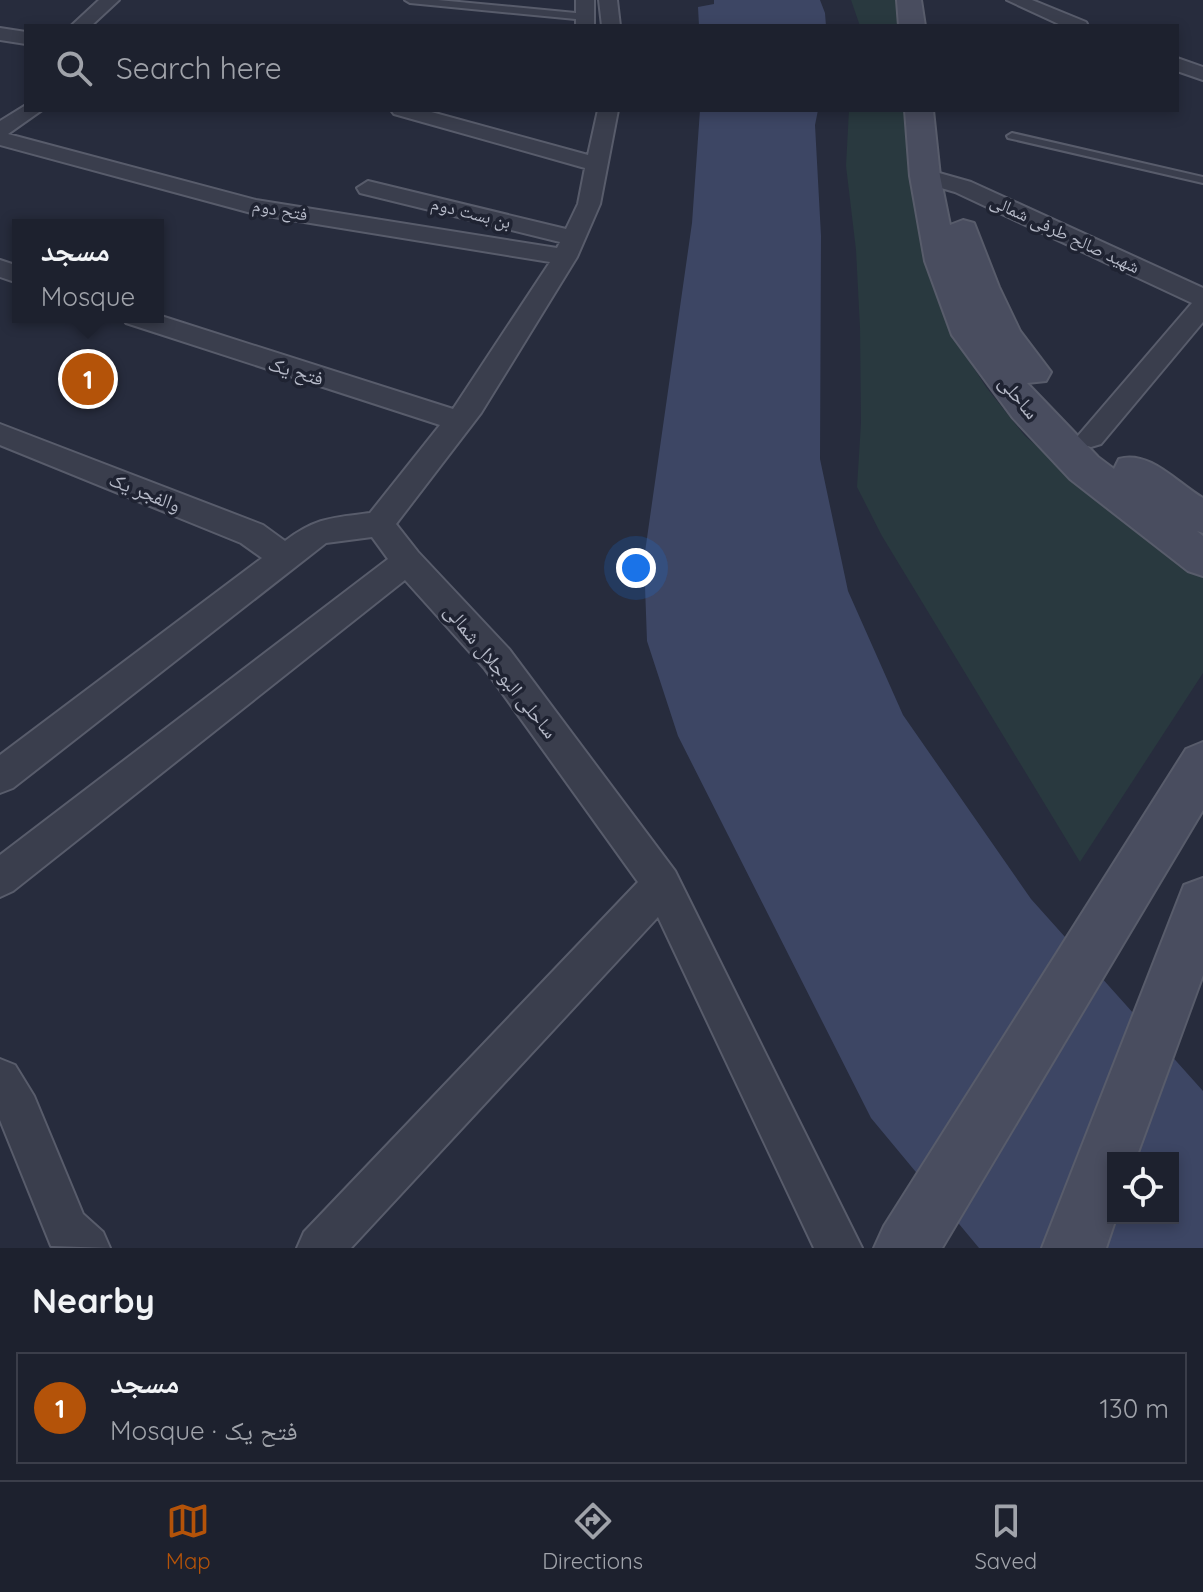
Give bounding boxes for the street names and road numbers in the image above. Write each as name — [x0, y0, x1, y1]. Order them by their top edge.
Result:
street label: شهید صالح طرفی شمالی — [986, 189, 1144, 279]
street label: بن بست دوم — [429, 191, 514, 235]
street label: فتح دوم — [251, 193, 309, 227]
street label: فتح یک — [265, 350, 327, 392]
street label: ساحلی — [994, 370, 1045, 424]
street label: والفجر یک — [106, 466, 185, 517]
street label: ساحلی البوجلال شمالی — [439, 598, 563, 743]

